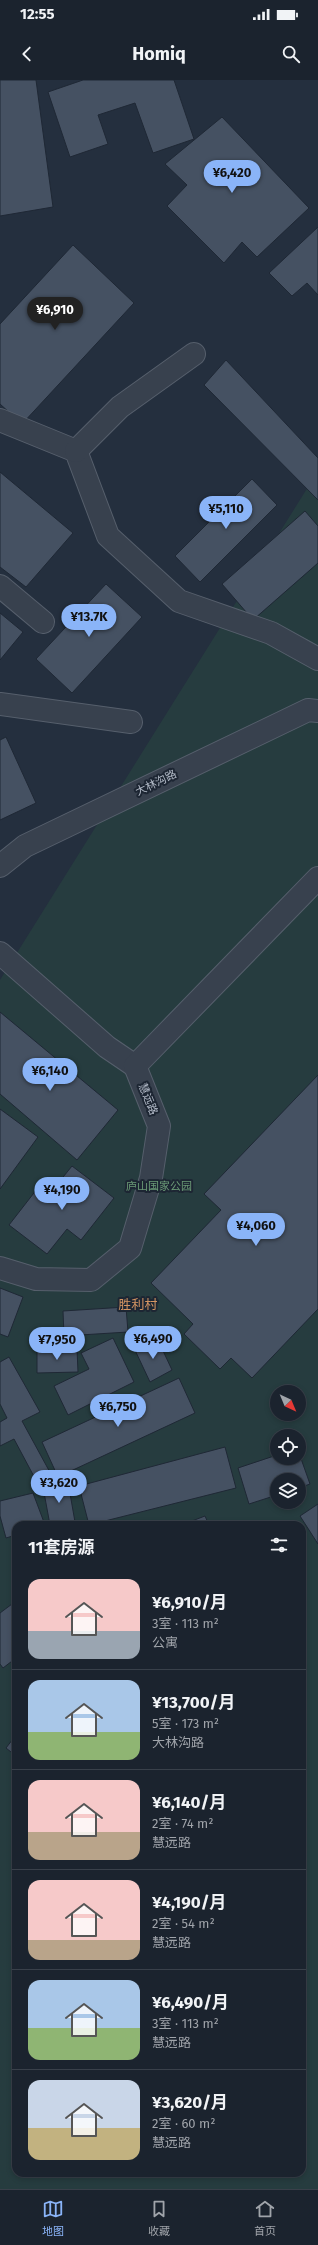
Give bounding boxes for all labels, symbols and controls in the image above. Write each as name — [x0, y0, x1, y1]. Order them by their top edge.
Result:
text: 12:55 — [20, 5, 54, 23]
icon: back — [16, 43, 38, 65]
text: Homiq — [132, 43, 186, 65]
icon: search — [280, 43, 302, 65]
pin: ¥6,420 — [199, 160, 265, 194]
text: ¥6,420 — [213, 165, 251, 180]
pin: ¥6,910 — [22, 297, 88, 331]
text: ¥6,910 — [36, 302, 74, 317]
pin: ¥5,110 — [193, 496, 259, 530]
text: ¥5,110 — [208, 501, 244, 516]
pin: ¥13.7K — [56, 604, 122, 638]
text: ¥13.7K — [70, 609, 108, 624]
street label: 大林沟路 — [133, 768, 179, 798]
pin: ¥6,140 — [17, 1058, 83, 1092]
text: ¥6,140 — [31, 1063, 69, 1078]
street label: 慧远路 — [136, 1081, 160, 1117]
pin: ¥4,190 — [29, 1177, 95, 1211]
park label: 庐山国家公园 — [126, 1180, 192, 1193]
text: ¥4,190 — [43, 1182, 81, 1197]
pin: ¥4,060 — [223, 1213, 289, 1247]
text: ¥4,060 — [236, 1218, 276, 1233]
district label: 胜利村 — [118, 1297, 158, 1312]
pin: ¥6,490 — [120, 1326, 186, 1360]
pin: ¥7,950 — [24, 1327, 90, 1361]
text: ¥6,490 — [133, 1331, 173, 1346]
text: ¥7,950 — [38, 1332, 76, 1347]
north arrow — [270, 1385, 306, 1421]
map controls — [270, 1385, 306, 1509]
pin: ¥6,750 — [85, 1394, 151, 1428]
text: ¥6,750 — [99, 1399, 137, 1414]
button: locate — [270, 1429, 306, 1465]
pin: ¥3,620 — [26, 1470, 92, 1504]
button: layers — [270, 1473, 306, 1509]
text: ¥3,620 — [40, 1475, 78, 1490]
icon: filters — [268, 1534, 290, 1556]
text: 11套房源 — [28, 1537, 94, 1558]
text: ¥6,910/月 — [152, 1592, 227, 1613]
icon: home — [60, 1595, 108, 1643]
text: 3室 · 113 m² — [152, 1616, 219, 1631]
text: 公寓 — [152, 1635, 178, 1650]
text: ¥13,700/月 — [152, 1692, 235, 1713]
icon: home — [60, 1696, 108, 1744]
text: 5室 · 173 m² — [152, 1716, 219, 1731]
text: 大林沟路 — [152, 1735, 204, 1750]
text: ¥6,140/月 — [152, 1792, 226, 1813]
icon: home — [60, 1796, 108, 1844]
text: 2室 · 74 m² — [152, 1816, 213, 1831]
text: 慧远路 — [152, 1835, 191, 1850]
text: ¥4,190/月 — [152, 1892, 227, 1913]
icon: home — [60, 1896, 108, 1944]
text: 2室 · 54 m² — [152, 1916, 215, 1931]
text: 慧远路 — [152, 1935, 191, 1950]
text: ¥6,490/月 — [152, 1992, 229, 2013]
icon: home — [60, 1996, 108, 2044]
text: 3室 · 113 m² — [152, 2016, 219, 2031]
text: 慧远路 — [152, 2035, 191, 2050]
text: ¥3,620/月 — [152, 2092, 228, 2113]
icon: home — [60, 2096, 108, 2144]
text: 2室 · 60 m² — [152, 2116, 215, 2131]
text: 慧远路 — [152, 2135, 191, 2150]
tab: 地图 — [42, 2198, 64, 2238]
tab: 收藏 — [148, 2198, 170, 2238]
tab: 首页 — [254, 2198, 276, 2238]

